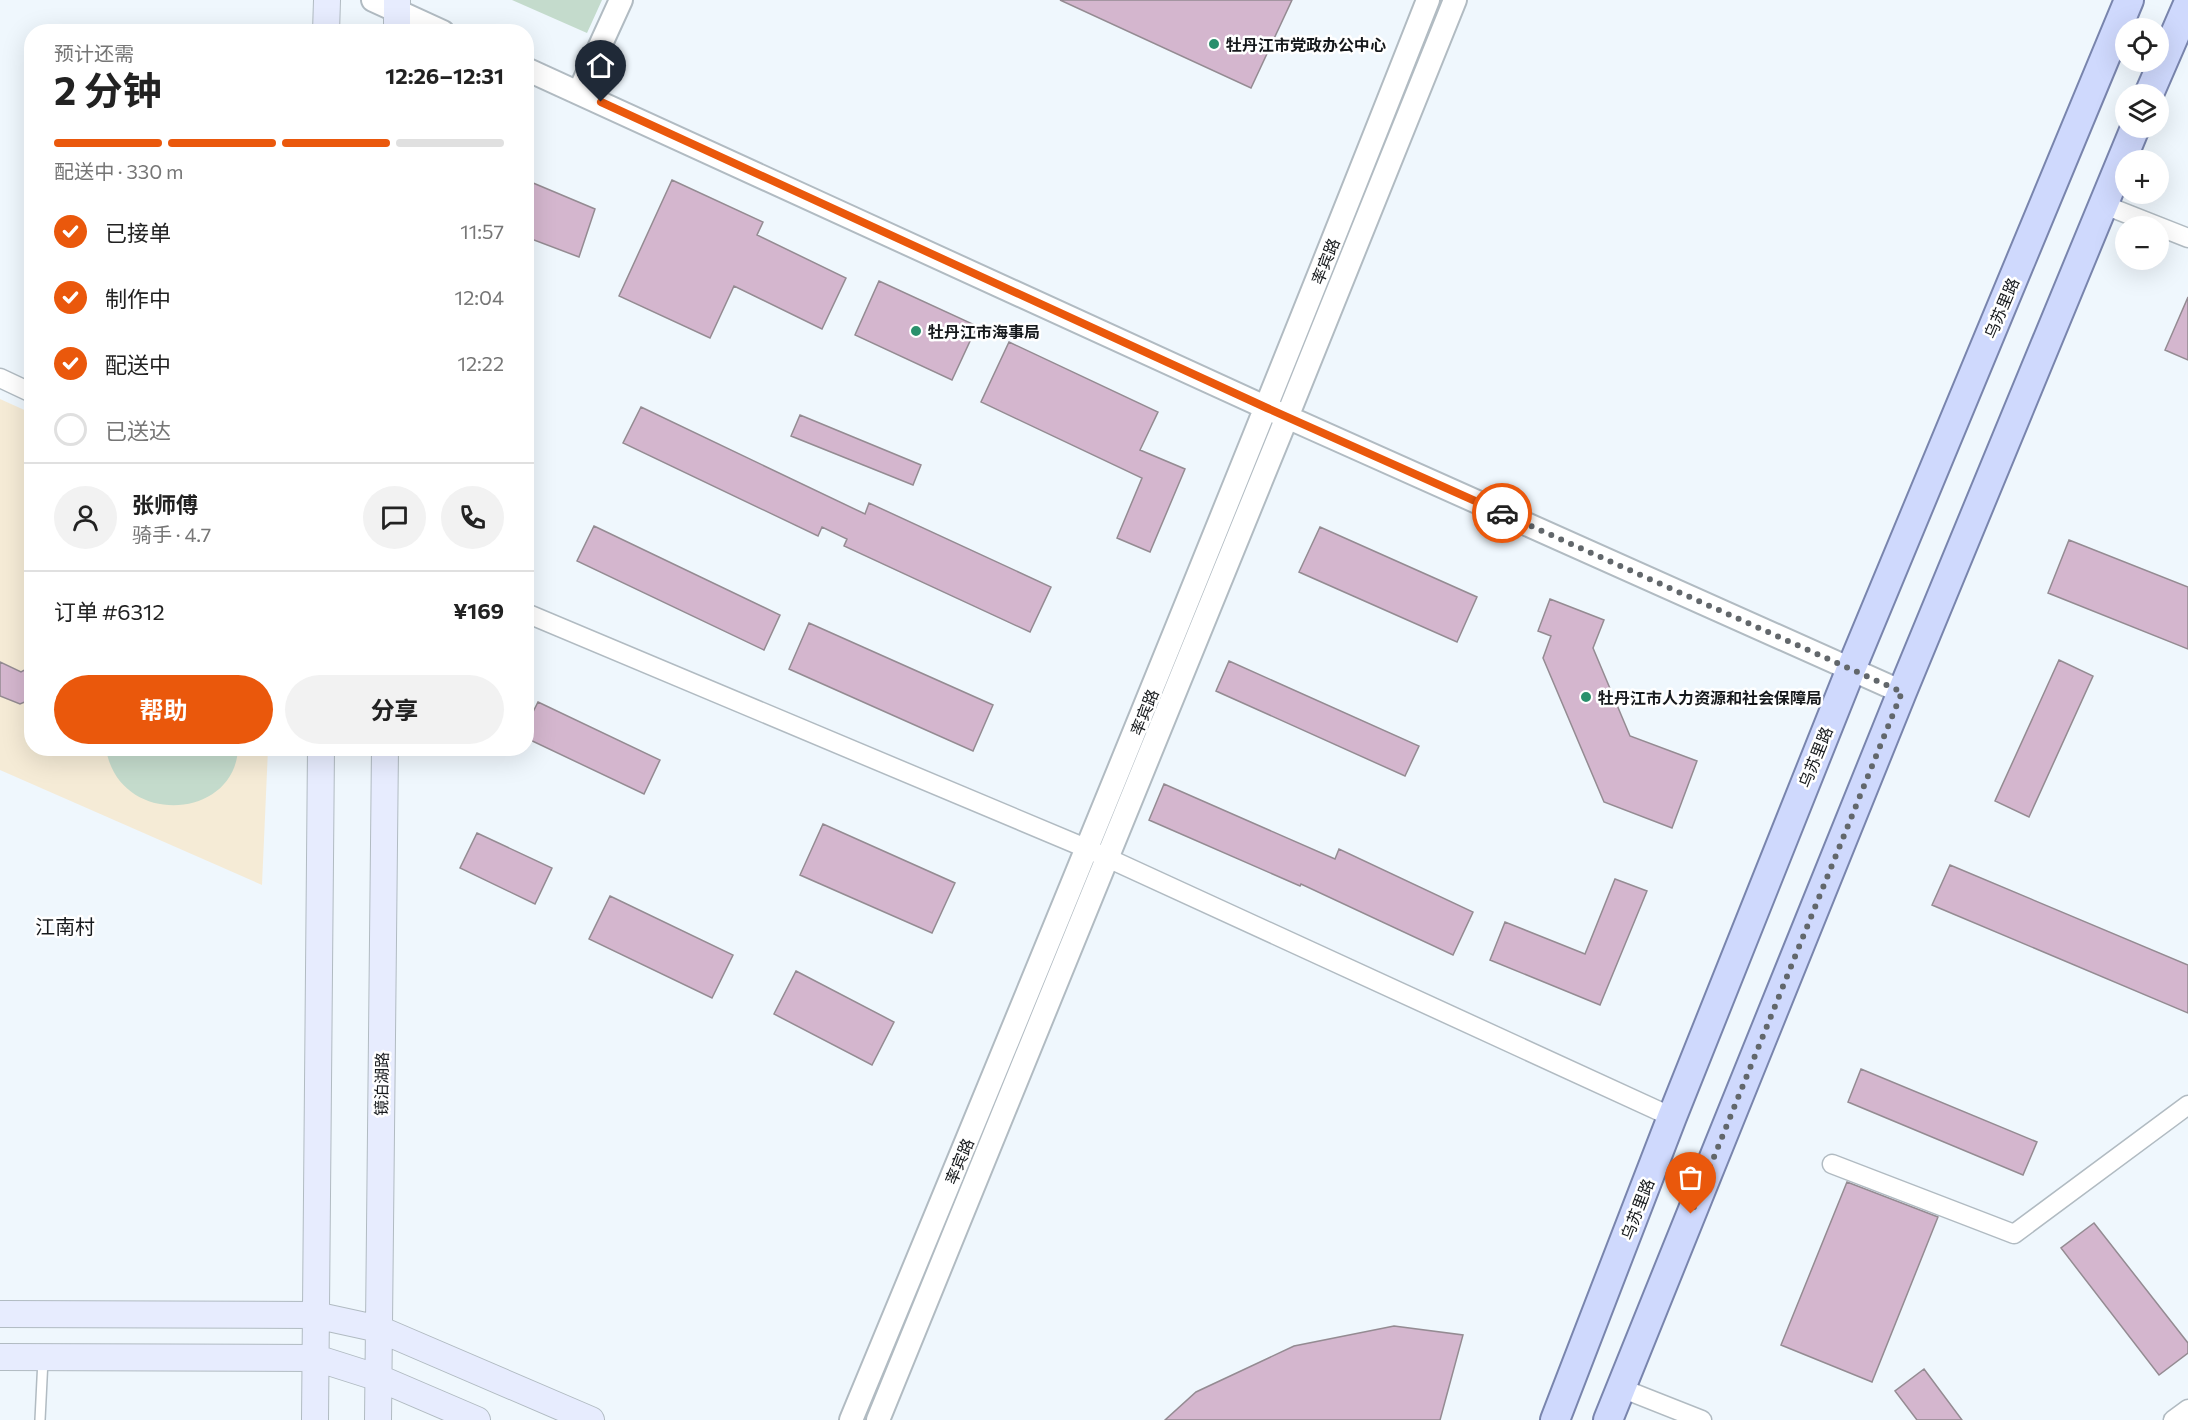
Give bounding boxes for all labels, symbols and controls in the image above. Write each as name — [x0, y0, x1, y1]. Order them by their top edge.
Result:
map controls — [2115, 18, 2169, 270]
button: locate — [2115, 18, 2169, 72]
place label: 牡丹江市党政办公中心 — [1226, 35, 1386, 54]
marker: 牡丹江市党政办公中心 — [1207, 37, 1221, 51]
pin — [575, 40, 626, 102]
text: 预计还需 — [54, 41, 134, 65]
icon: home — [584, 49, 617, 82]
text: 12:26–12:31 — [385, 62, 504, 89]
text: 2 分钟 — [54, 65, 162, 113]
button: layers — [2115, 84, 2169, 138]
button: + — [2115, 150, 2169, 204]
text: 配送中 · 330 m — [54, 159, 183, 183]
icon: check — [54, 215, 87, 248]
button: − — [2115, 216, 2169, 270]
text: 已接单 — [105, 219, 171, 246]
text: 11:57 — [460, 219, 504, 243]
street label: 率宾路 — [1307, 235, 1343, 287]
street label: 乌苏里路 — [1980, 275, 2022, 341]
icon: check — [54, 281, 87, 314]
text: 制作中 — [105, 285, 171, 312]
text: 12:04 — [455, 285, 504, 309]
place label: 牡丹江市海事局 — [928, 322, 1040, 341]
marker: 牡丹江市海事局 — [909, 324, 923, 338]
icon: check — [54, 347, 87, 380]
text: 配送中 — [105, 351, 171, 378]
text: 12:22 — [457, 351, 504, 375]
text: 已送达 — [105, 417, 171, 444]
courier — [1472, 483, 1532, 543]
button: person — [54, 486, 117, 549]
button: chat — [363, 486, 426, 549]
button: phone — [441, 486, 504, 549]
text: 张师傅 — [132, 491, 198, 518]
icon: car — [1486, 497, 1519, 530]
text: 骑手 · 4.7 — [132, 522, 211, 546]
text: ¥169 — [453, 597, 504, 624]
text: 订单 #6312 — [54, 598, 165, 625]
button: 帮助 — [54, 675, 273, 744]
button: 分享 — [285, 675, 504, 744]
street label: 率宾路 — [1126, 686, 1162, 738]
place label: 牡丹江市人力资源和社会保障局 — [1598, 688, 1822, 707]
marker: 牡丹江市人力资源和社会保障局 — [1579, 690, 1593, 704]
street label: 乌苏里路 — [1794, 724, 1836, 790]
district label: 江南村 — [35, 914, 95, 938]
street label: 镜泊湖路 — [371, 1052, 391, 1116]
street label: 率宾路 — [941, 1135, 977, 1187]
pin — [1665, 1152, 1716, 1214]
icon: bag — [1674, 1161, 1707, 1194]
street label: 乌苏里路 — [1617, 1176, 1657, 1242]

